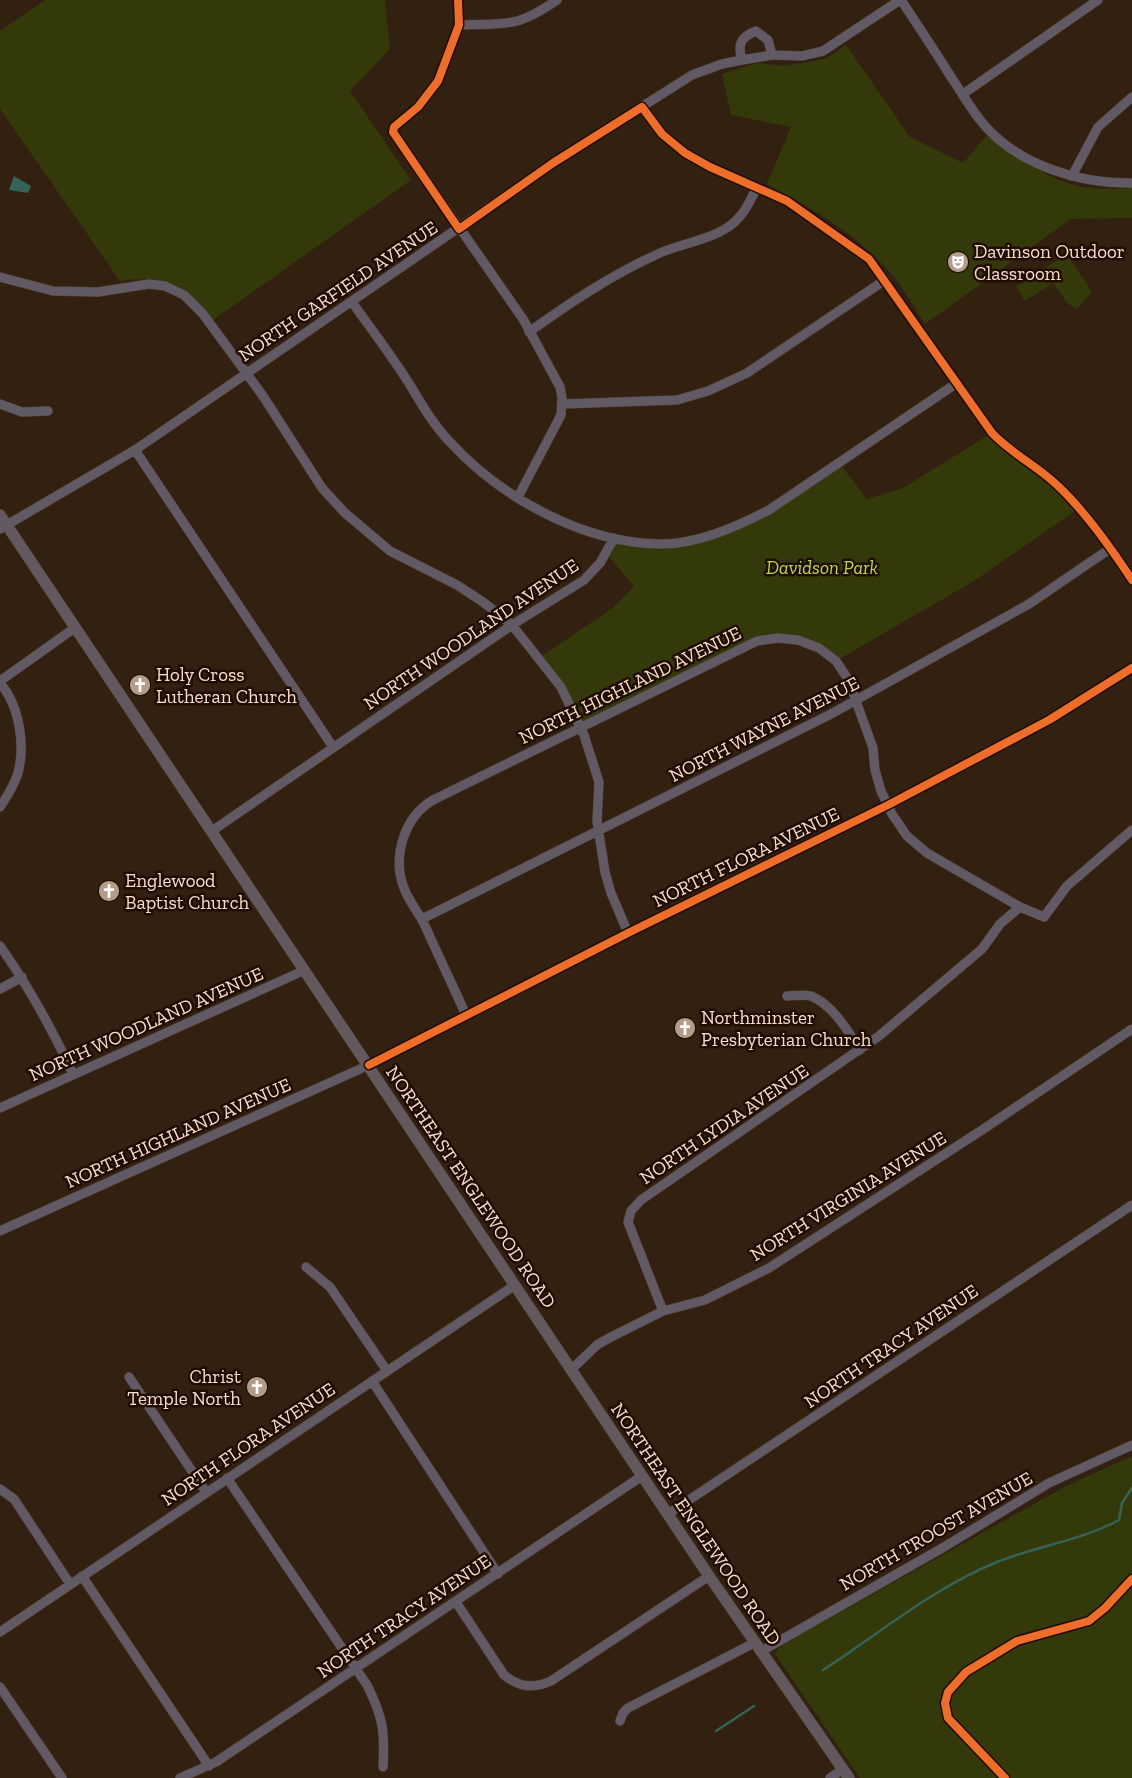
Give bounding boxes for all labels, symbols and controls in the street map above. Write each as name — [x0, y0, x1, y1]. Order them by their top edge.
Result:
street label: NORTH GARFIELD AVENUE — [234, 216, 442, 366]
place label: Davinson Outdoor Classroom — [974, 240, 1125, 285]
theatre icon: Davinson Outdoor Classroom — [946, 250, 970, 274]
street label: NORTH WOODLAND AVENUE — [359, 553, 583, 715]
park label: Davidson Park — [766, 556, 878, 579]
street label: NORTH HIGHLAND AVENUE — [515, 621, 745, 749]
place label: Holy Cross Lutheran Church — [156, 663, 297, 708]
street label: NORTH WAYNE AVENUE — [665, 671, 863, 787]
church icon: Holy Cross Lutheran Church — [128, 673, 152, 697]
street label: NORTH FLORA AVENUE — [649, 802, 843, 912]
place label: Englewood Baptist Church — [125, 869, 249, 914]
church icon: Englewood Baptist Church — [97, 879, 121, 903]
street label: NORTH WOODLAND AVENUE — [25, 962, 267, 1086]
place label: Northminster Presbyterian Church — [701, 1006, 872, 1051]
church icon: Northminster Presbyterian Church — [673, 1016, 697, 1040]
street label: NORTH LYDIA AVENUE — [635, 1059, 813, 1189]
street label: NORTHEAST ENGLEWOOD ROAD — [381, 1062, 561, 1312]
street label: NORTH HIGHLAND AVENUE — [62, 1073, 294, 1193]
street label: NORTH VIRGINIA AVENUE — [746, 1126, 950, 1266]
street label: NORTH TRACY AVENUE — [800, 1279, 982, 1413]
place label: Christ Temple North — [127, 1365, 241, 1410]
church icon: Christ Temple North — [245, 1375, 269, 1399]
street label: NORTH FLORA AVENUE — [157, 1377, 339, 1511]
street label: NORTHEAST ENGLEWOOD ROAD — [606, 1399, 786, 1649]
street label: NORTH TROOST AVENUE — [836, 1466, 1036, 1596]
street label: NORTH TRACY AVENUE — [313, 1549, 495, 1683]

